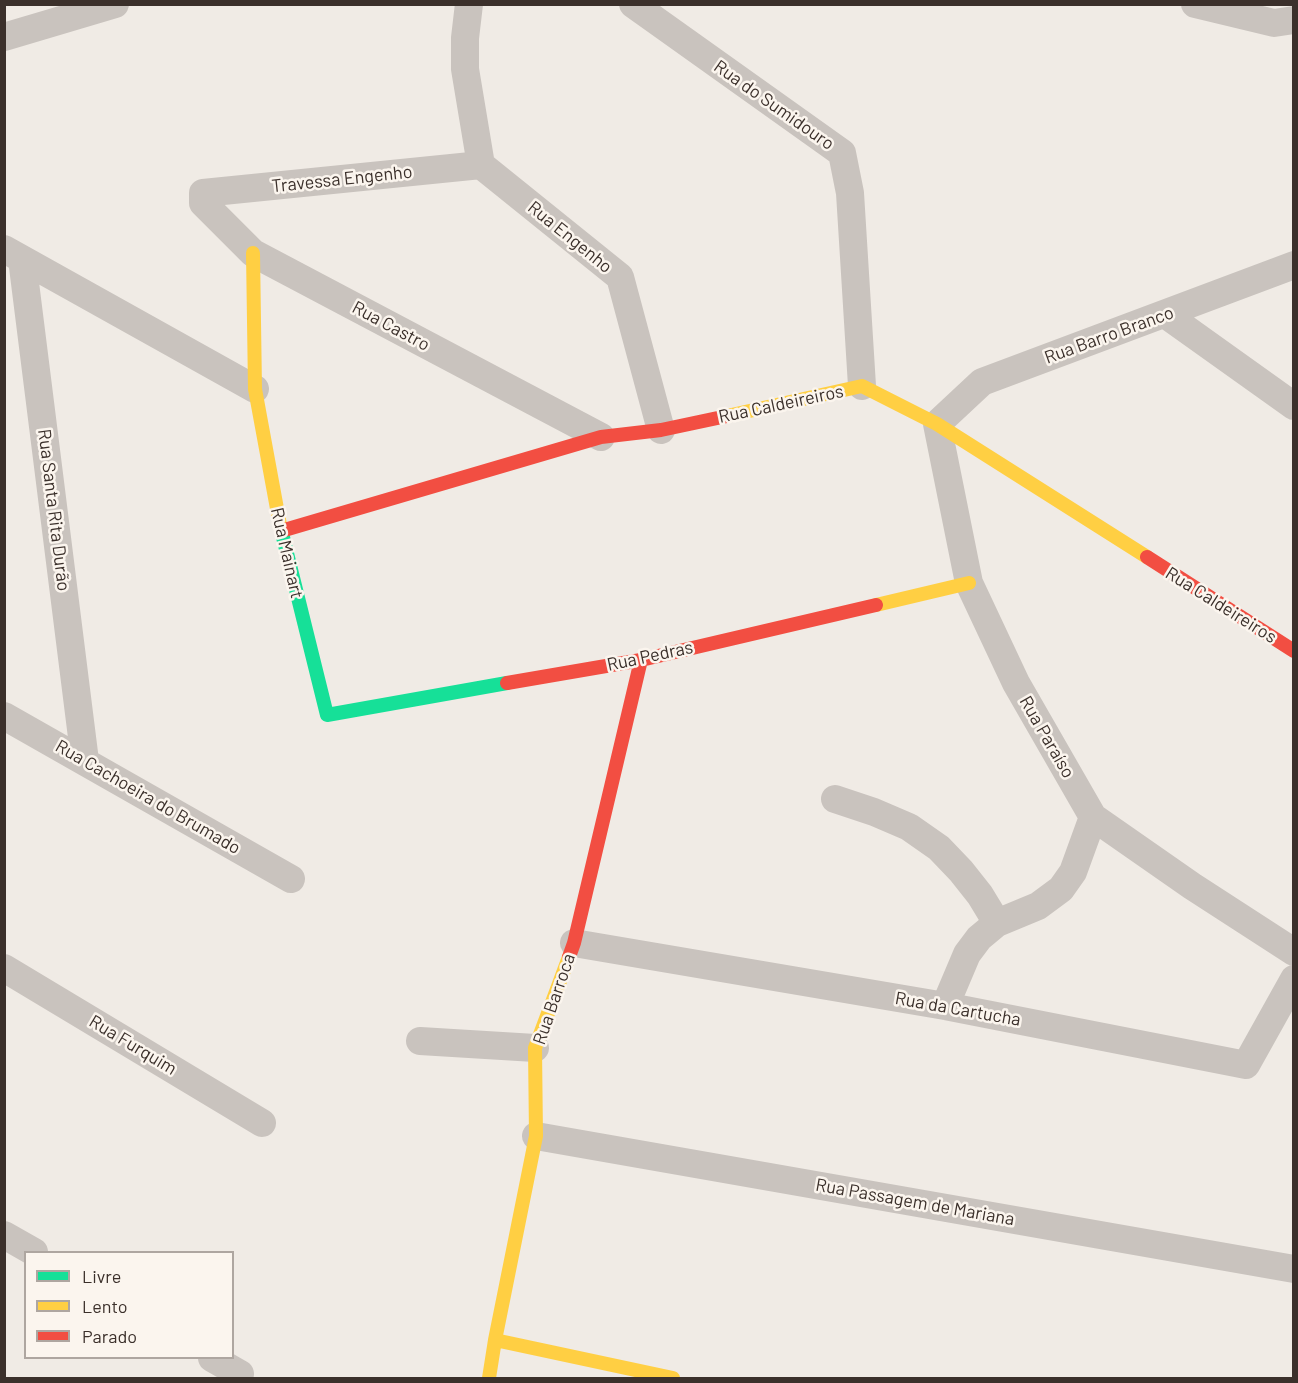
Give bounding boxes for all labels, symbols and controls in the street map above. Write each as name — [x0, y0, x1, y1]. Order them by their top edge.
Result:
street label: Rua do Sumidouro — [710, 55, 838, 155]
street label: Travessa Engenho — [271, 161, 413, 197]
street label: Rua Engenho — [523, 196, 617, 278]
street label: Rua Castro — [348, 297, 434, 355]
street label: Rua Barro Branco — [1041, 302, 1177, 368]
street label: Rua Caldeireiros — [717, 380, 845, 428]
street label: Rua Santa Rita Durão — [33, 428, 75, 592]
street label: Rua Mainart — [266, 506, 308, 600]
street label: Rua Caldeireiros — [1161, 562, 1281, 648]
street label: Rua Pedras — [605, 636, 695, 676]
street label: Rua Paraíso — [1015, 692, 1079, 782]
street label: Rua Cachoeira do Brumado — [52, 735, 244, 859]
street label: Rua Barroca — [528, 950, 580, 1048]
street label: Rua da Cartucha — [893, 987, 1023, 1031]
street label: Rua Furquim — [85, 1010, 181, 1080]
street label: Rua Passagem de Mariana — [814, 1174, 1016, 1230]
legend — [24, 1251, 234, 1359]
text: Livre — [82, 1265, 121, 1287]
text: Lento — [82, 1295, 128, 1317]
text: Parado — [82, 1325, 137, 1347]

